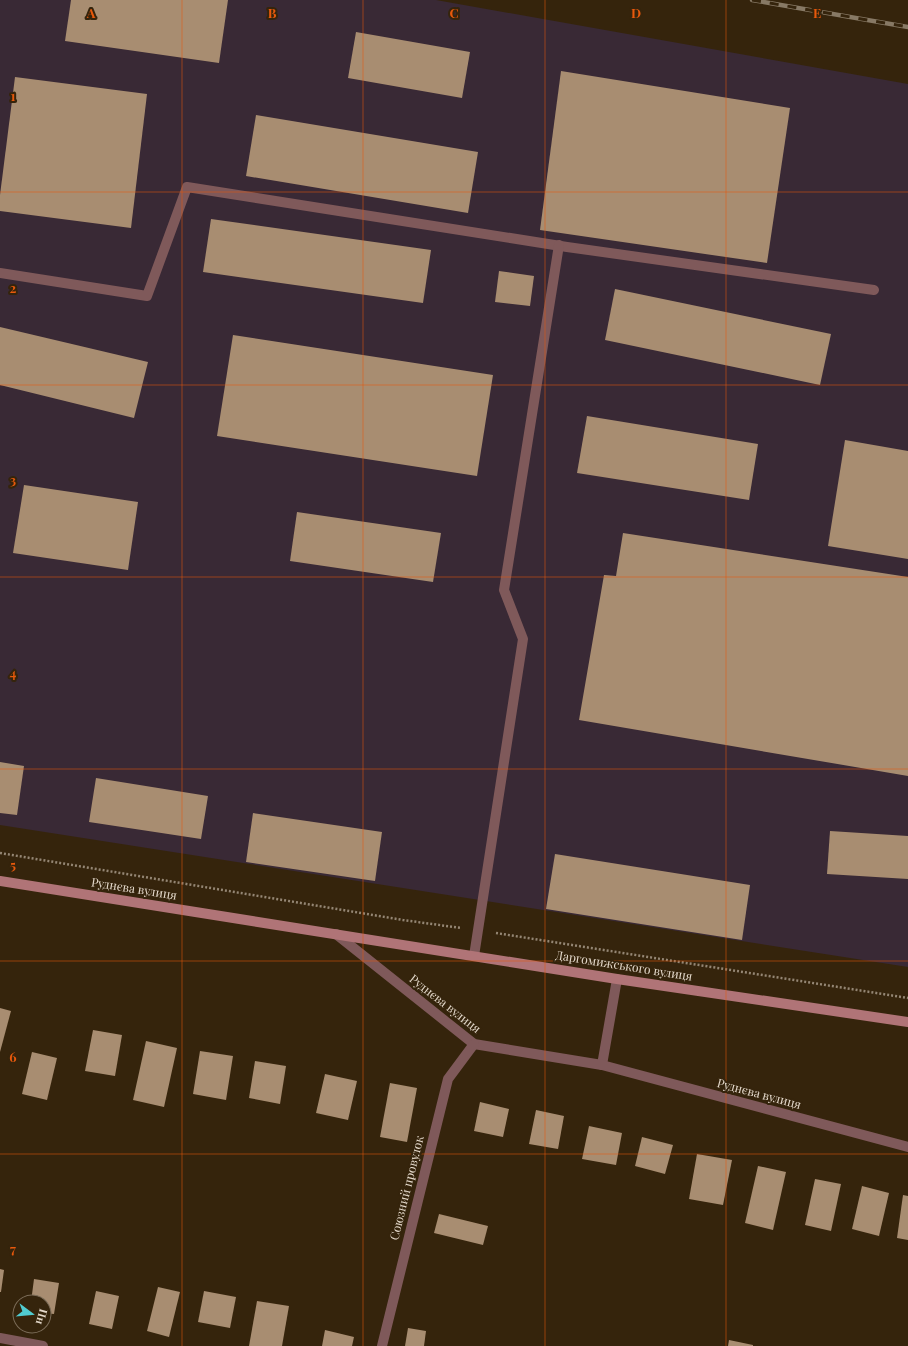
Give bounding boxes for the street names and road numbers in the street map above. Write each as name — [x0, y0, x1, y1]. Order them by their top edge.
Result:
street label: Руднєва вулиця — [90, 873, 179, 903]
street label: Даргомижського вулиця — [555, 946, 694, 984]
street label: Руднєва вулиця — [407, 970, 485, 1037]
street label: Руднєва вулиця — [715, 1074, 804, 1112]
street label: Союзний провулок — [385, 1134, 427, 1242]

